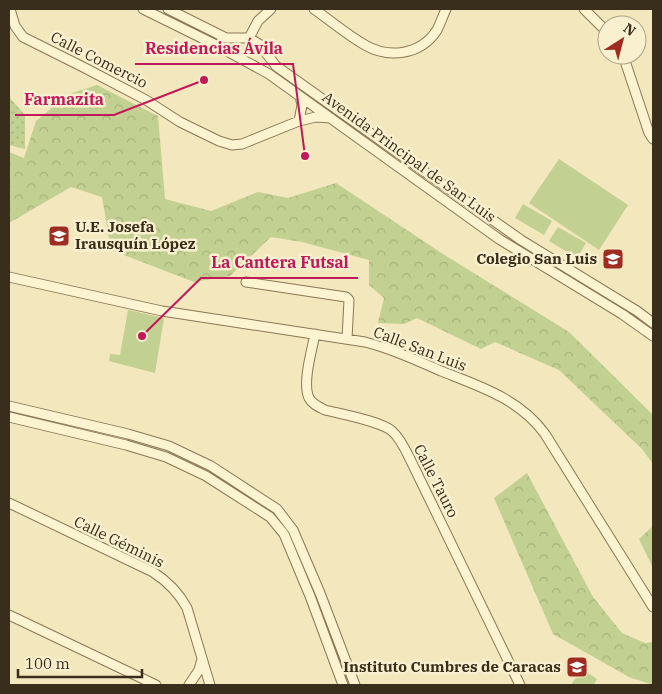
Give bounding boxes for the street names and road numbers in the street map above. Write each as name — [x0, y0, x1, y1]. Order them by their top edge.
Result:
street label: Calle Comercio — [48, 27, 151, 92]
street label: Avenida Principal de San Luis — [319, 87, 500, 226]
street label: Calle San Luis — [371, 322, 470, 375]
street label: Calle Tauro — [410, 441, 463, 521]
street label: Calle Géminis — [71, 512, 167, 572]

